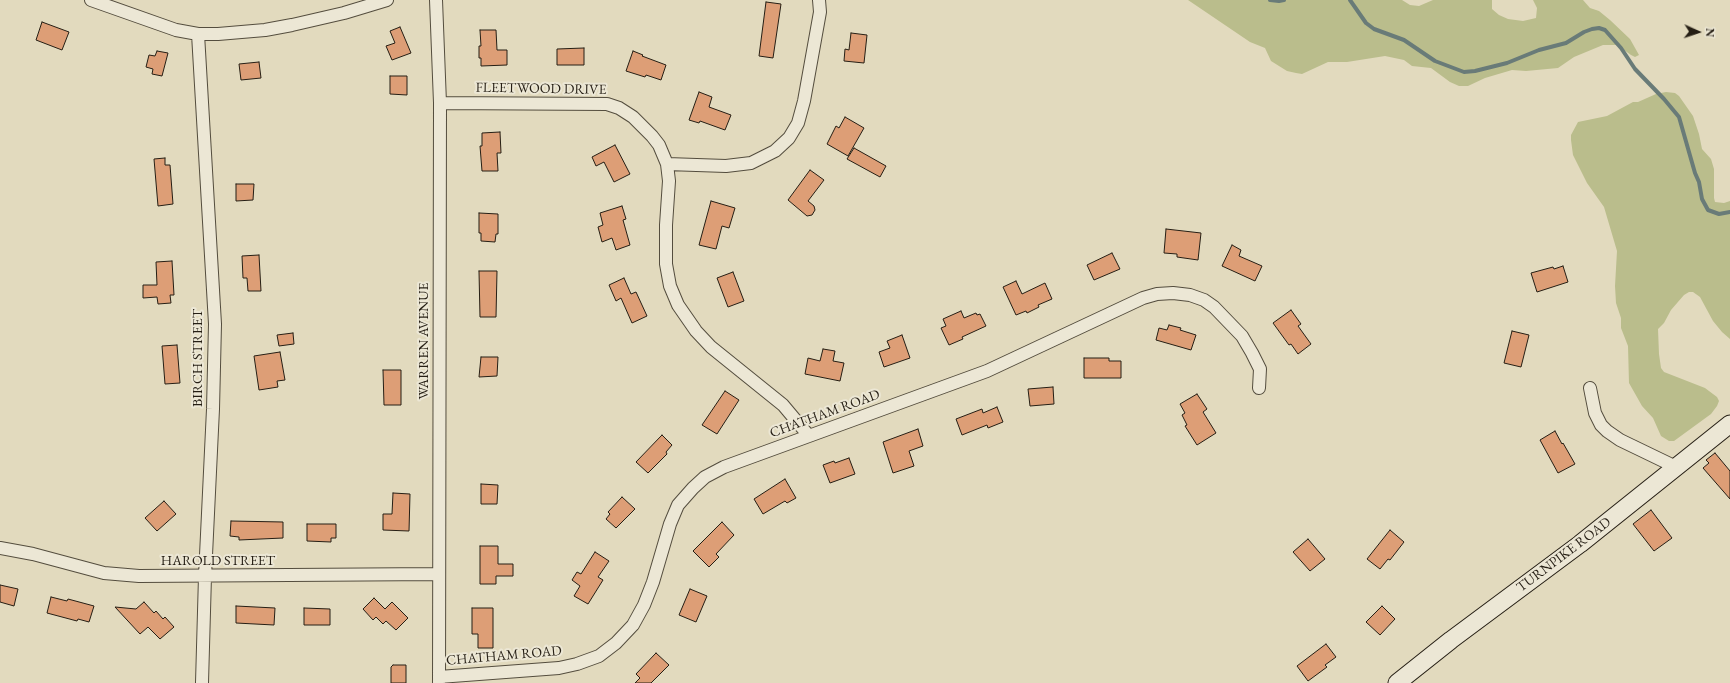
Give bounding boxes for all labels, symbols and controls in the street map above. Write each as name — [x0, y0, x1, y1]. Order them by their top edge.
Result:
north arrow — [1678, 12, 1718, 52]
text: N — [1703, 28, 1717, 37]
street label: FLEETWOOD DRIVE — [475, 79, 607, 99]
street label: WARREN AVENUE — [416, 283, 432, 399]
street label: BIRCH STREET — [190, 309, 206, 407]
street label: CHATHAM ROAD — [768, 386, 882, 442]
street label: TURNPIKE ROAD — [1513, 514, 1615, 596]
street label: HAROLD STREET — [161, 553, 275, 569]
street label: CHATHAM ROAD — [446, 643, 562, 669]

